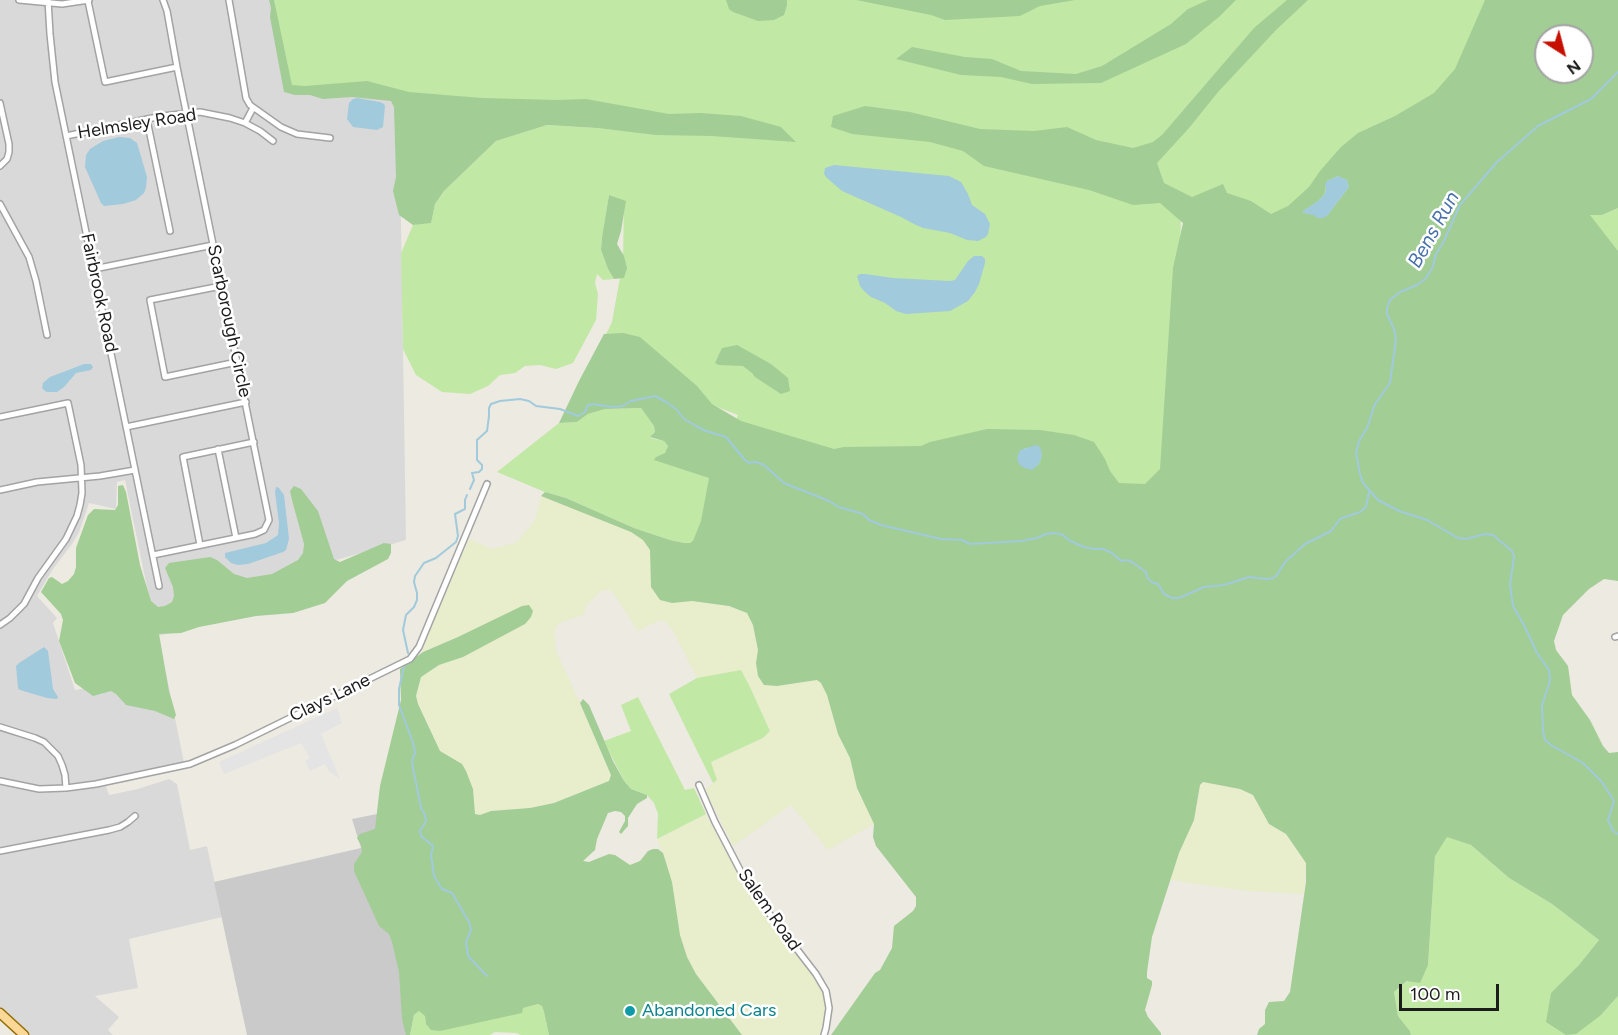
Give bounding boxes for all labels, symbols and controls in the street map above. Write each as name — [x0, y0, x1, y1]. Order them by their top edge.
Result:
north arrow — [1534, 24, 1594, 84]
text: N — [1563, 56, 1584, 79]
street label: Helmsley Road — [76, 104, 198, 144]
water label: Bens Run — [1403, 188, 1465, 272]
street label: Fairbrook Road — [76, 231, 122, 355]
street label: Scarborough Circle — [202, 243, 256, 399]
street label: Clays Lane — [286, 669, 374, 727]
street label: Salem Road — [733, 865, 805, 955]
scale bar — [1402, 972, 1502, 1010]
text: 100 m — [1410, 983, 1460, 1005]
place label: Abandoned Cars — [642, 1000, 776, 1022]
marker: Abandoned Cars — [623, 1004, 637, 1018]

